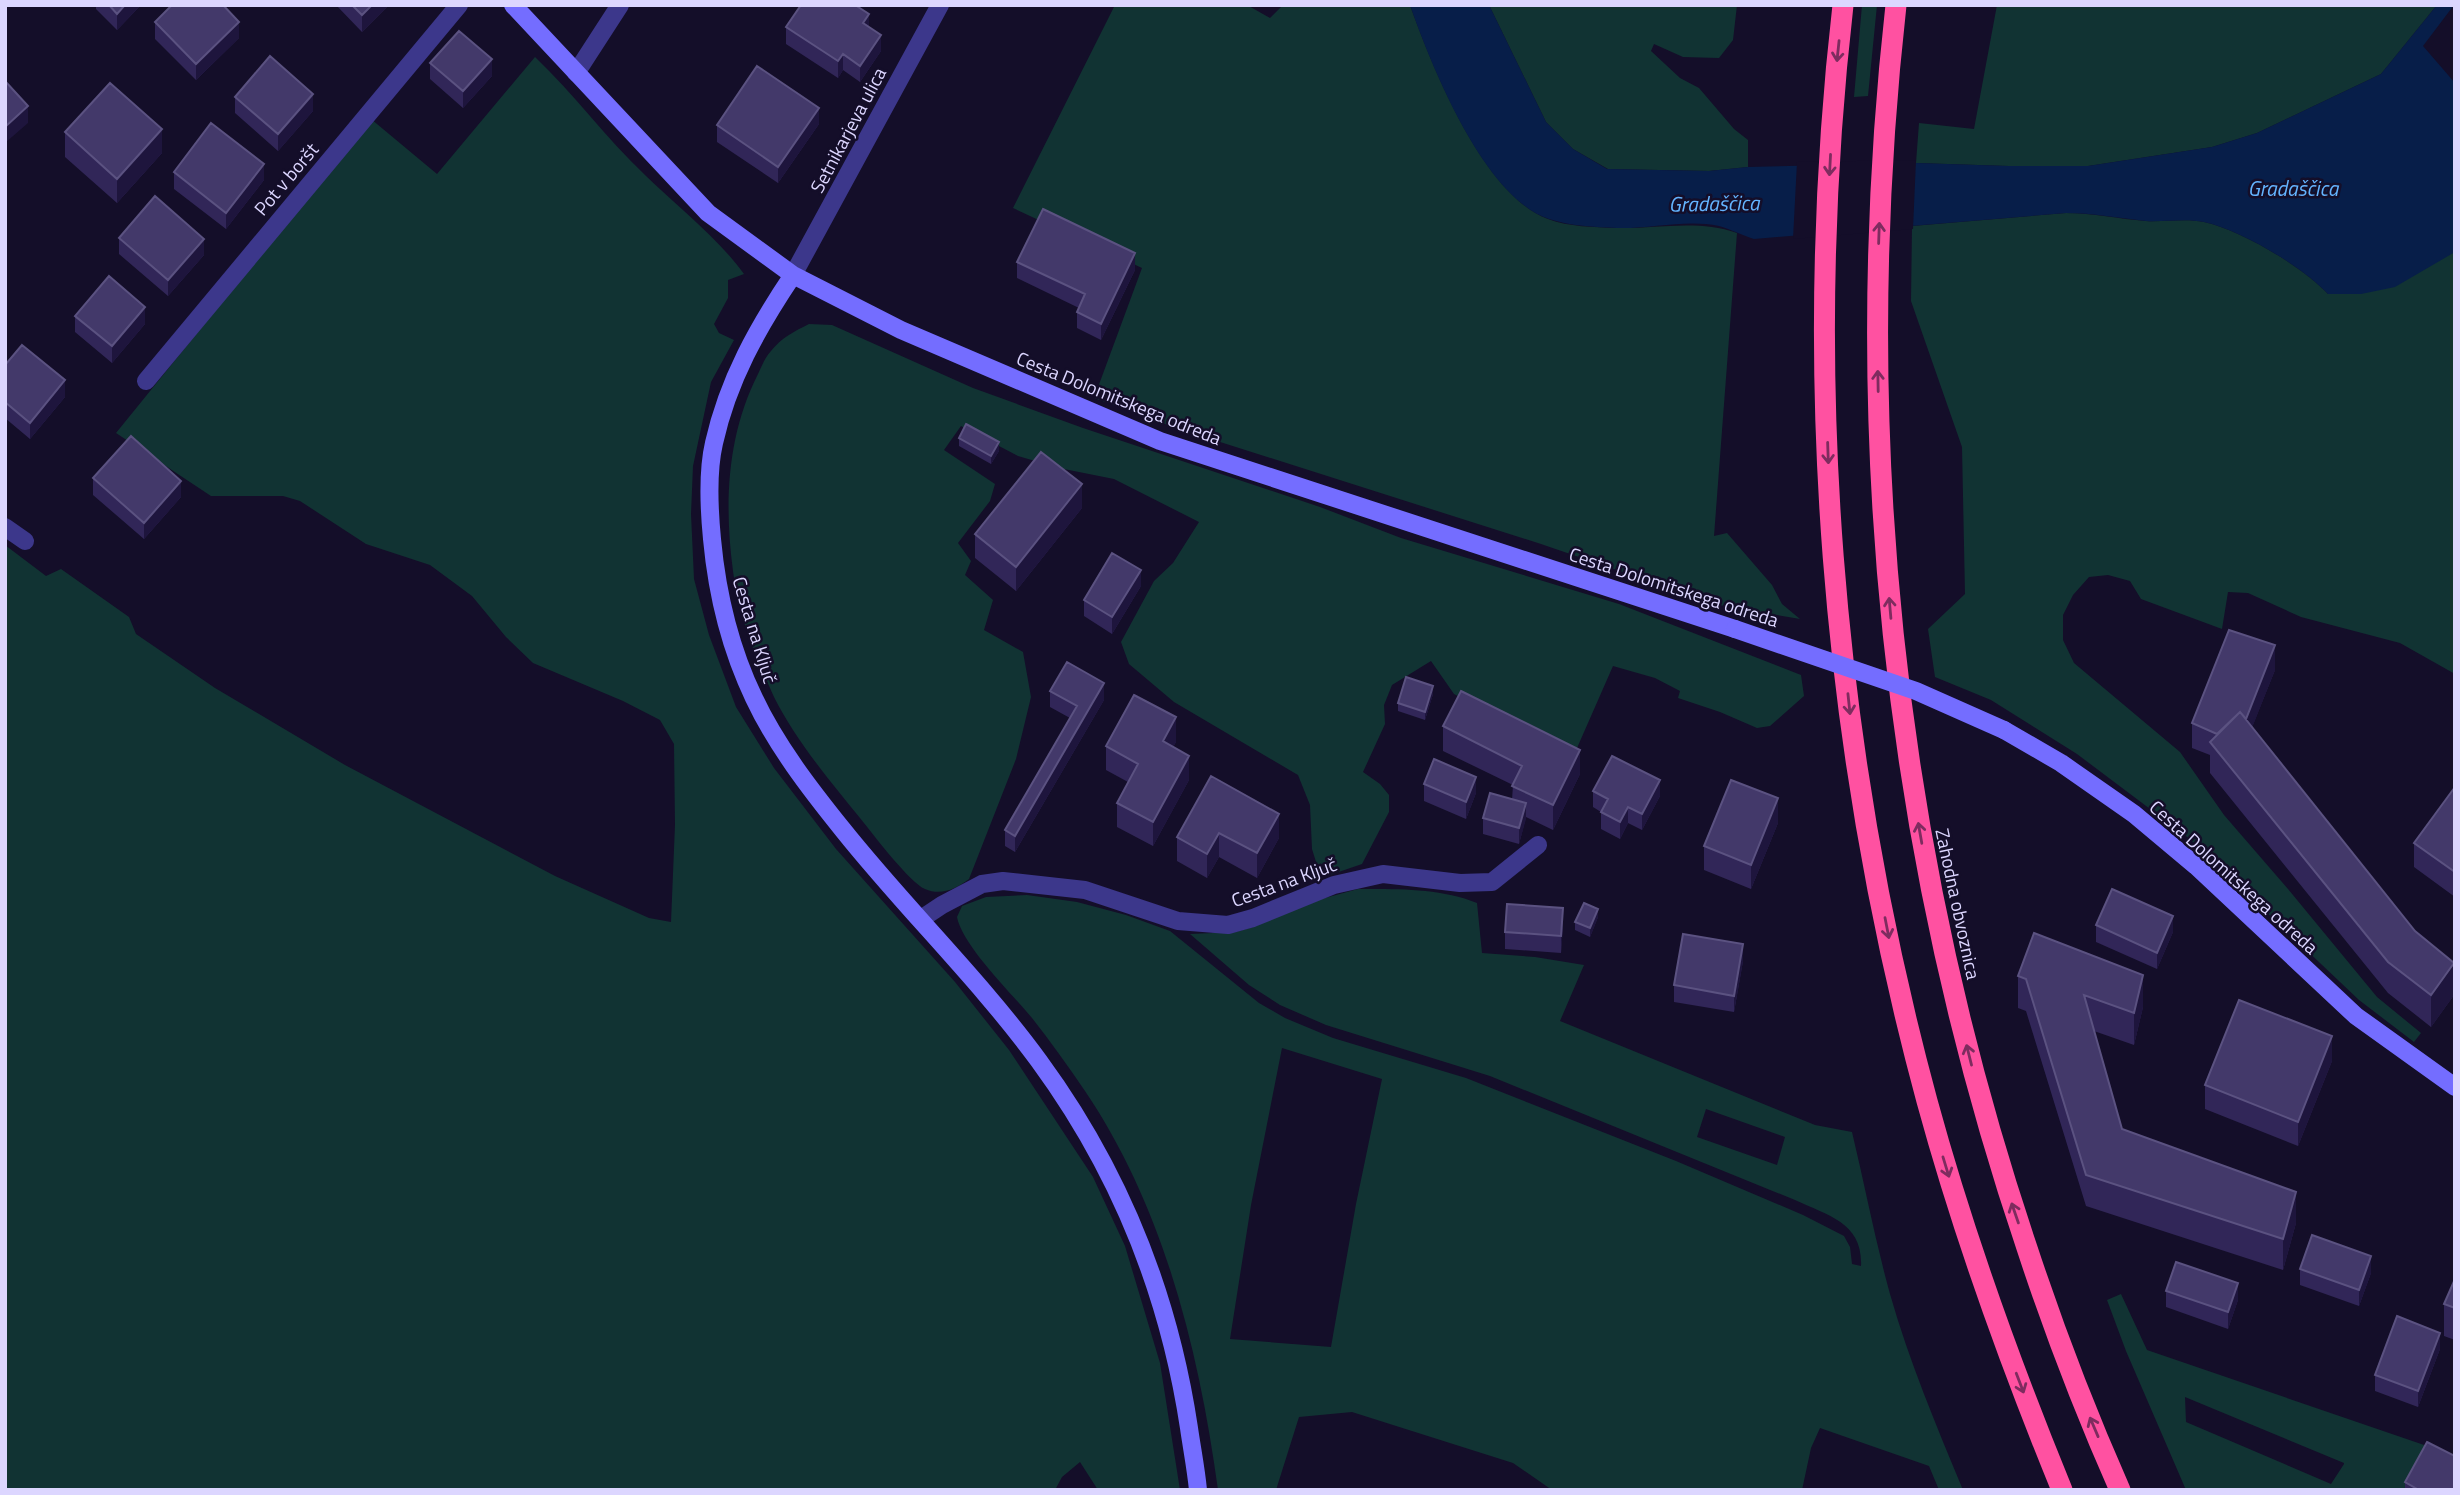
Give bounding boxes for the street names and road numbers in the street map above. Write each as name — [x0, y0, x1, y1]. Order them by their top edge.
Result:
street label: Setnikarjeva ulica — [802, 61, 893, 198]
street label: Pot v boršt — [246, 136, 325, 221]
street label: Cesta Dolomitskega odreda — [1012, 343, 1226, 452]
street label: Cesta Dolomitskega odreda — [1566, 539, 1783, 634]
street label: Cesta na Ključ — [725, 573, 786, 687]
street label: Cesta Dolomitskega odreda — [2143, 793, 2326, 961]
street label: Zahodna obvoznica — [1928, 826, 1989, 982]
street label: Cesta na Ključ — [1227, 849, 1341, 914]

